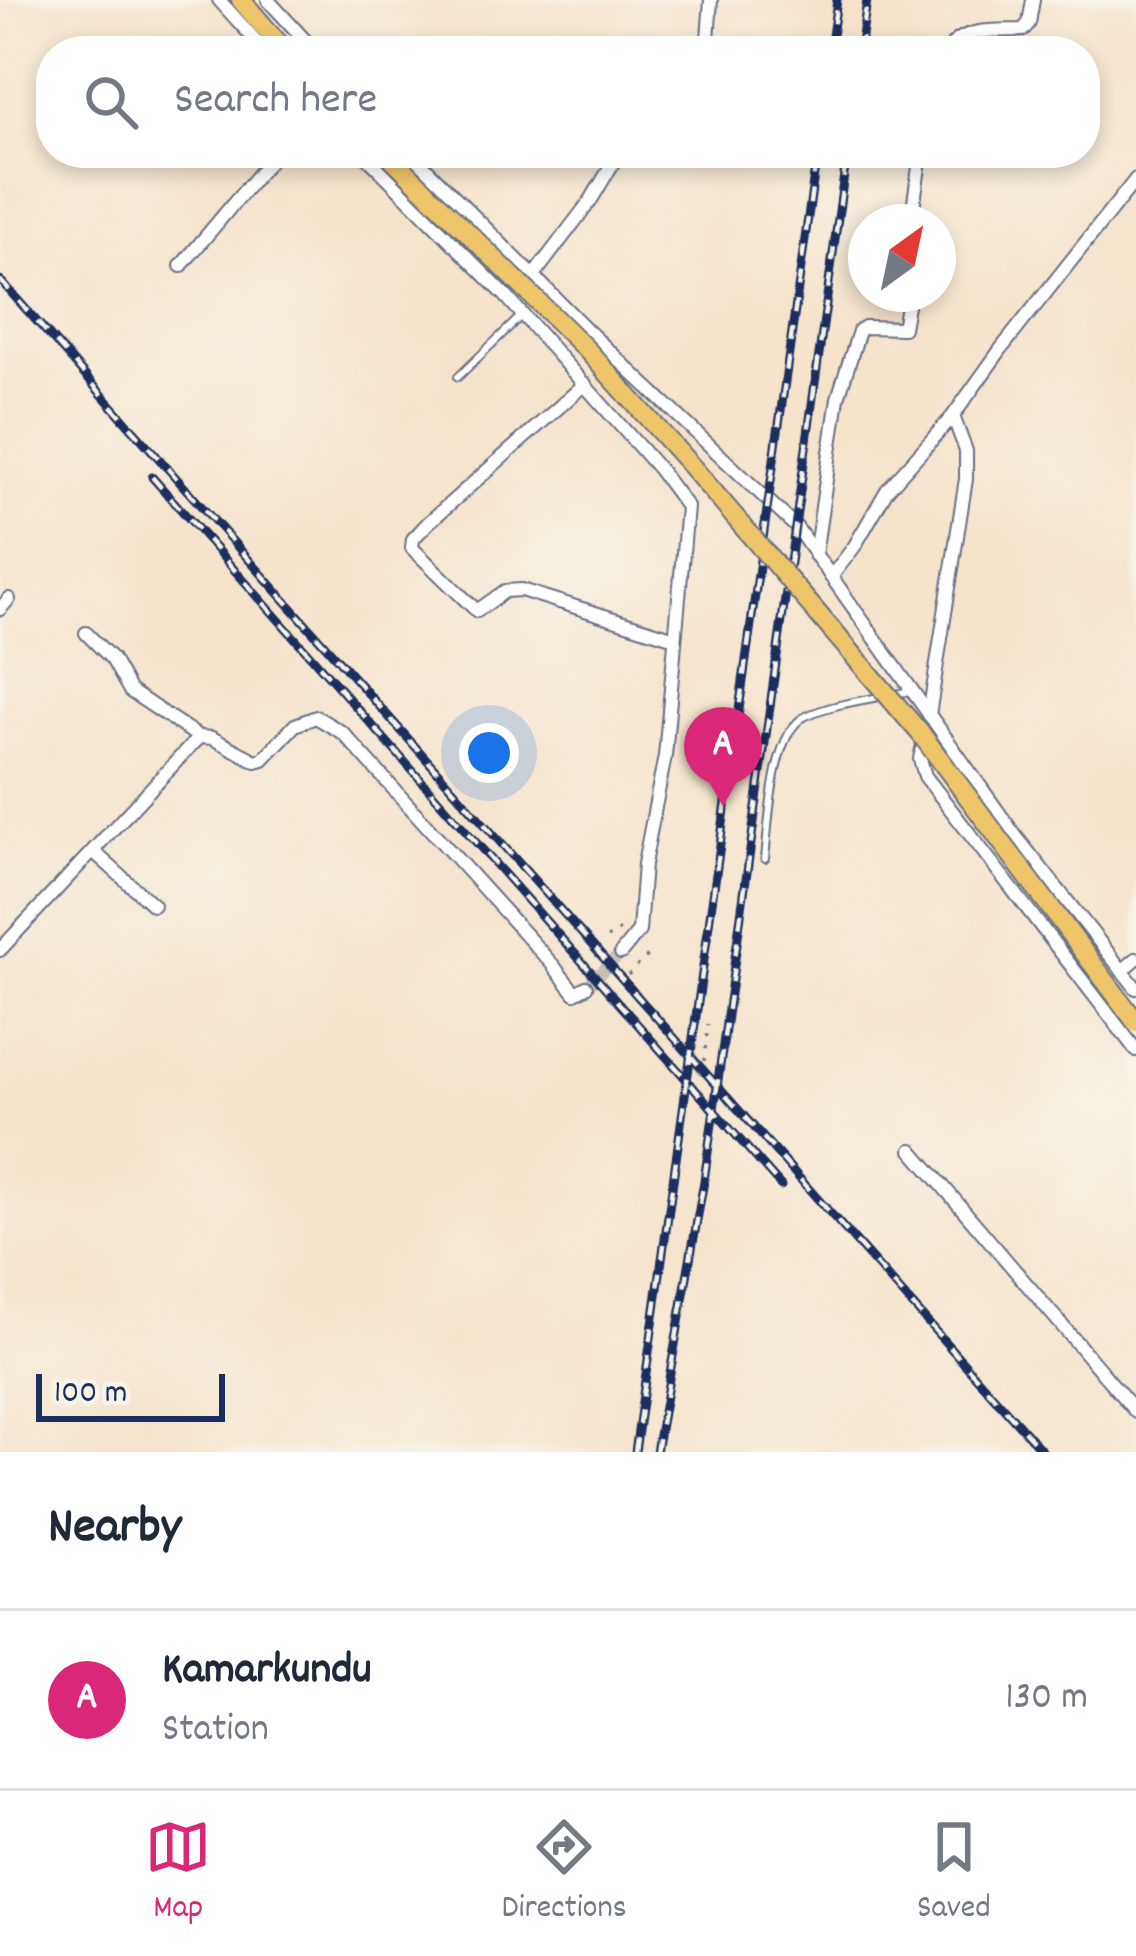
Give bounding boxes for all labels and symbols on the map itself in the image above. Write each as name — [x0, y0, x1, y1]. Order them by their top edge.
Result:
north arrow — [848, 204, 956, 312]
pin: A — [684, 707, 762, 806]
your location — [459, 723, 519, 783]
scale bar — [36, 1368, 225, 1421]

